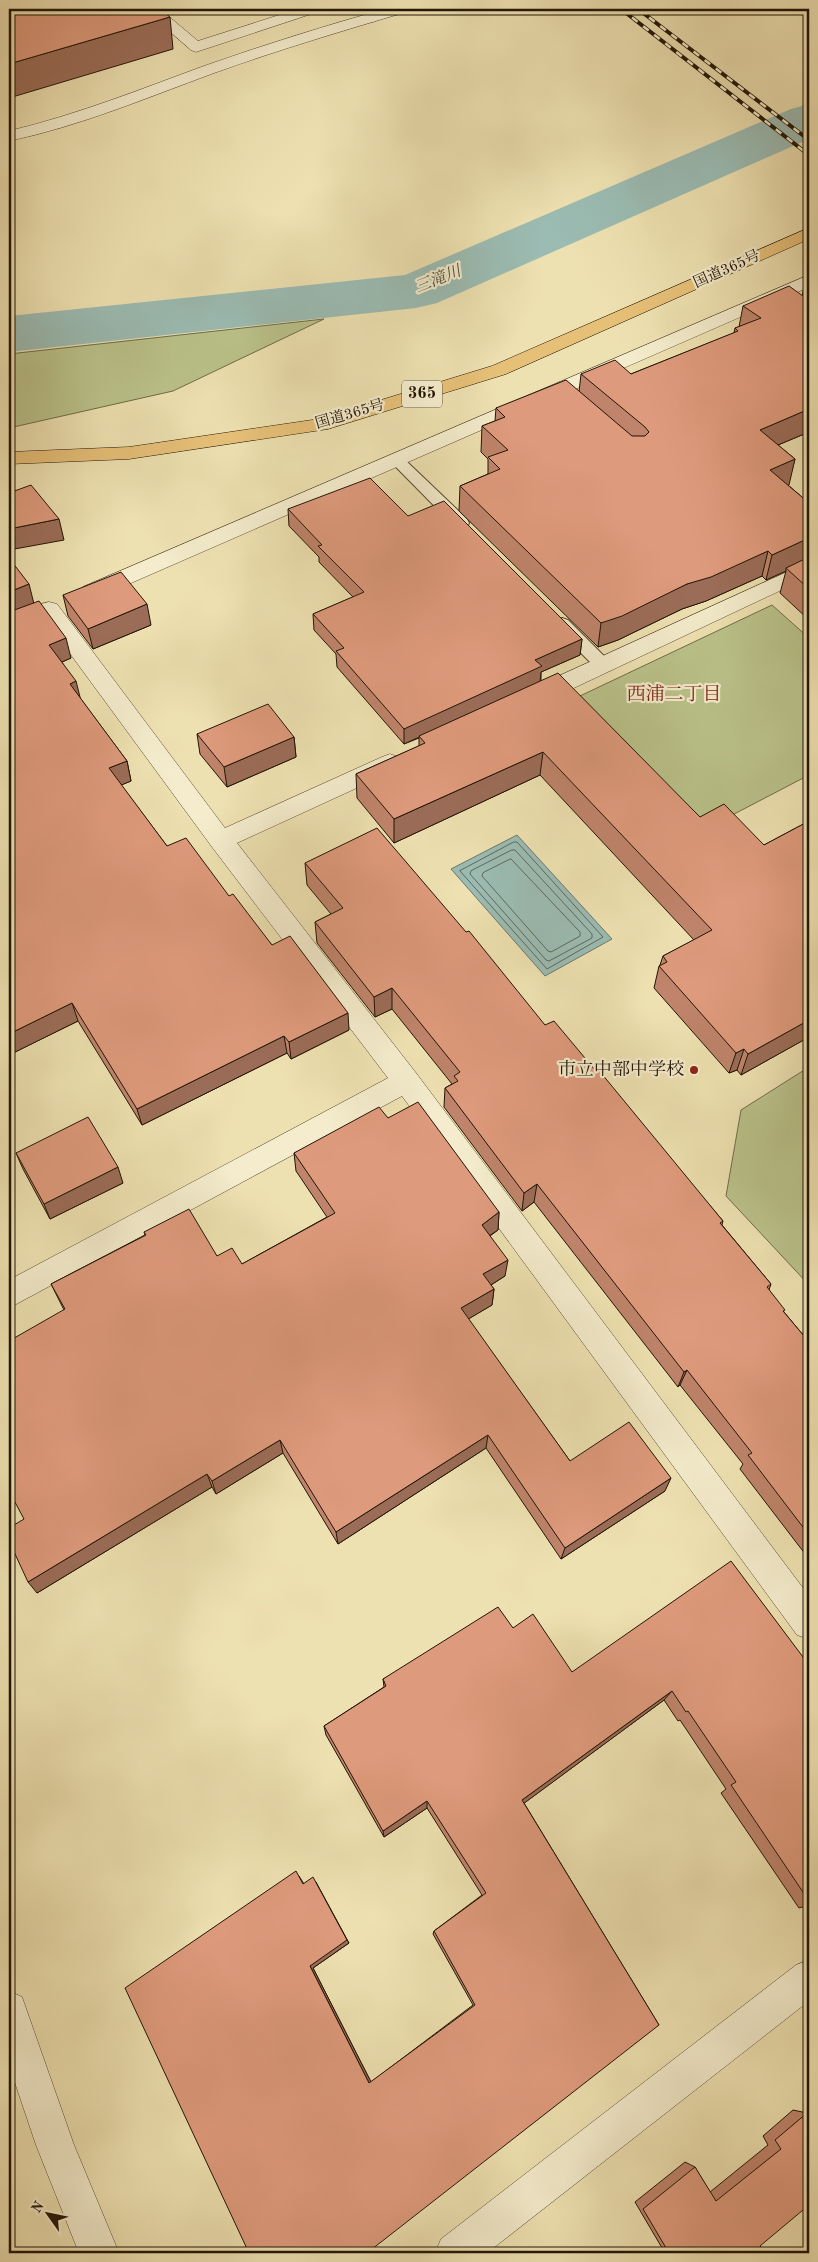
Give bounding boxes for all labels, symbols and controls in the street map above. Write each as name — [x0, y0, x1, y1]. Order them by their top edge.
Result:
street label: 国道365号 — [691, 247, 763, 291]
water label: 三滝川 — [412, 261, 465, 296]
road number: 365 — [402, 380, 442, 408]
street label: 国道365号 — [313, 396, 386, 432]
district label: 西浦二丁目 — [626, 684, 722, 705]
place label: 市立中部中学校 — [558, 1059, 684, 1079]
marker: 市立中部中学校 — [688, 1064, 700, 1076]
north arrow — [22, 2190, 72, 2240]
text: N — [29, 2199, 47, 2216]

